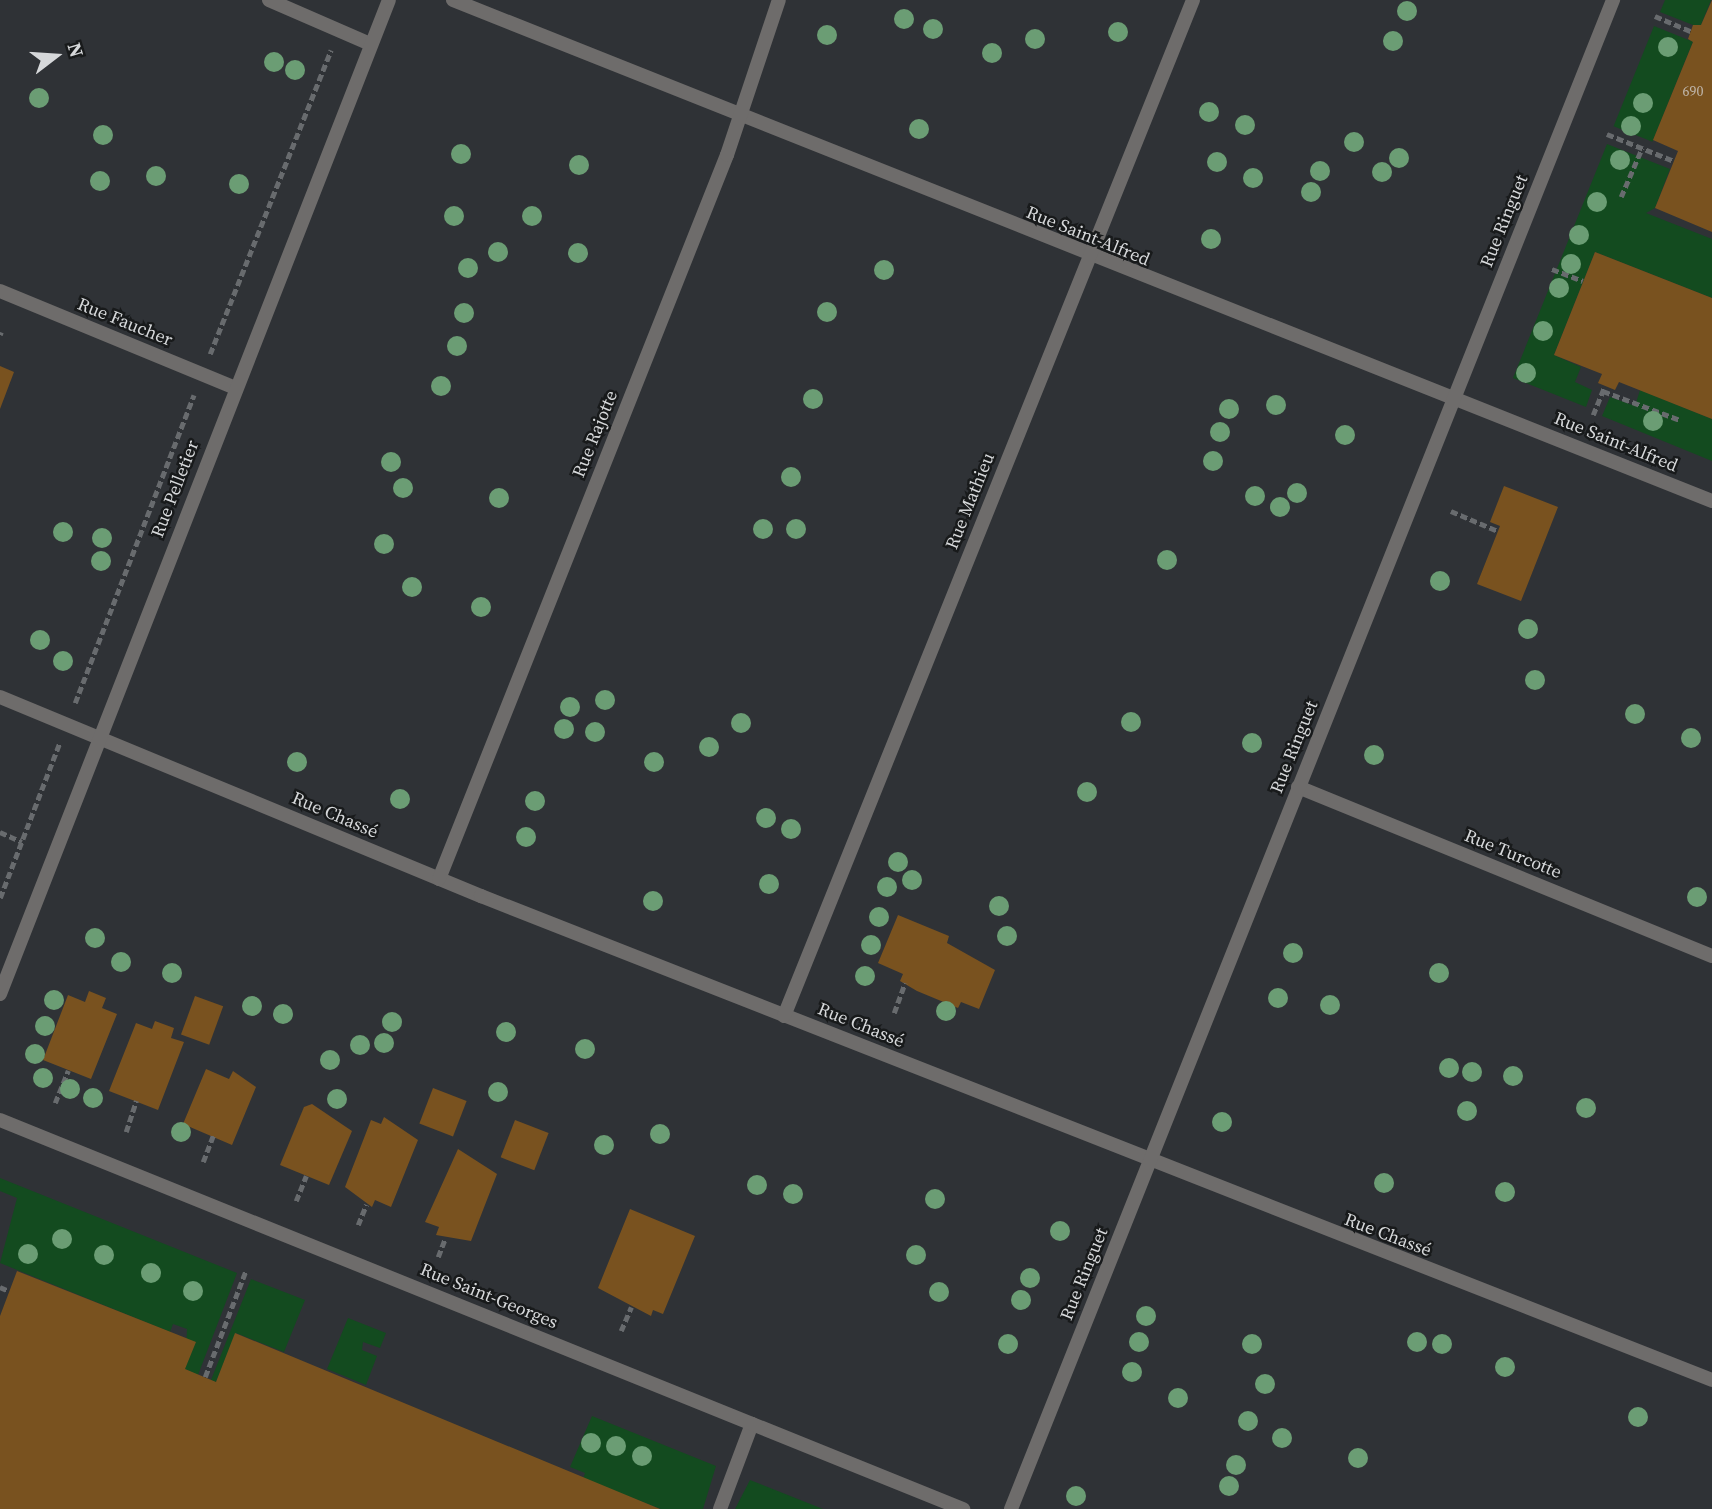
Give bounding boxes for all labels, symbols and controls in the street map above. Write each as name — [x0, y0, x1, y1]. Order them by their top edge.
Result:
north arrow — [21, 21, 91, 91]
text: N — [62, 39, 91, 60]
house number: 690 — [1683, 83, 1703, 99]
street label: Rue Ringuet — [1476, 172, 1532, 270]
street label: Rue Saint-Alfred — [1023, 201, 1153, 271]
street label: Rue Faucher — [74, 293, 176, 351]
street label: Rue Rajotte — [568, 387, 622, 481]
street label: Rue Saint-Alfred — [1551, 407, 1681, 477]
street label: Rue Pelletier — [147, 437, 203, 541]
street label: Rue Mathieu — [941, 450, 999, 552]
street label: Rue Ringuet — [1266, 698, 1322, 796]
street label: Rue Chassé — [289, 787, 381, 843]
street label: Rue Turcotte — [1461, 825, 1565, 883]
street label: Rue Chassé — [815, 998, 907, 1052]
street label: Rue Chassé — [1341, 1209, 1435, 1261]
street label: Rue Ringuet — [1056, 1225, 1112, 1323]
street label: Rue Saint-Georges — [417, 1259, 561, 1333]

